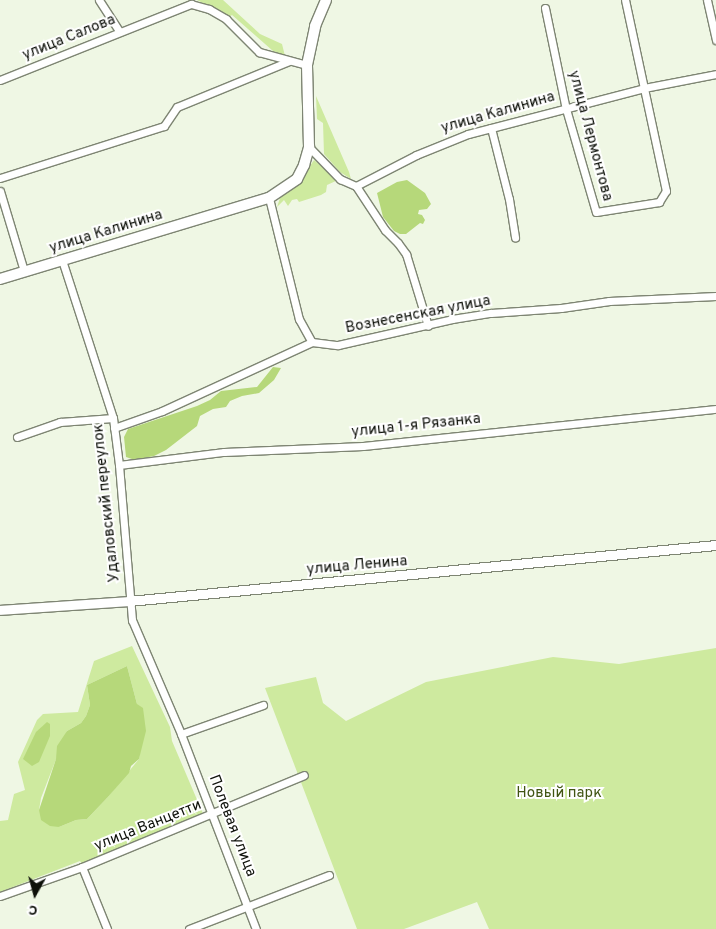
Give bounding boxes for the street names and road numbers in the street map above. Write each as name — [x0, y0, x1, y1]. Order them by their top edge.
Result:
street label: улица Салова — [20, 11, 118, 65]
street label: улица Лермонтова — [564, 69, 616, 203]
street label: улица Калинина — [439, 88, 557, 138]
street label: улица Калинина — [47, 206, 165, 258]
street label: Вознесенская улица — [344, 292, 492, 338]
street label: улица 1-я Рязанка — [351, 410, 481, 442]
street label: Удаловский переулок — [90, 423, 124, 583]
street label: улица Ленина — [306, 553, 408, 579]
street label: Полевая улица — [204, 773, 260, 879]
street label: улица Ванцетти — [92, 796, 204, 856]

